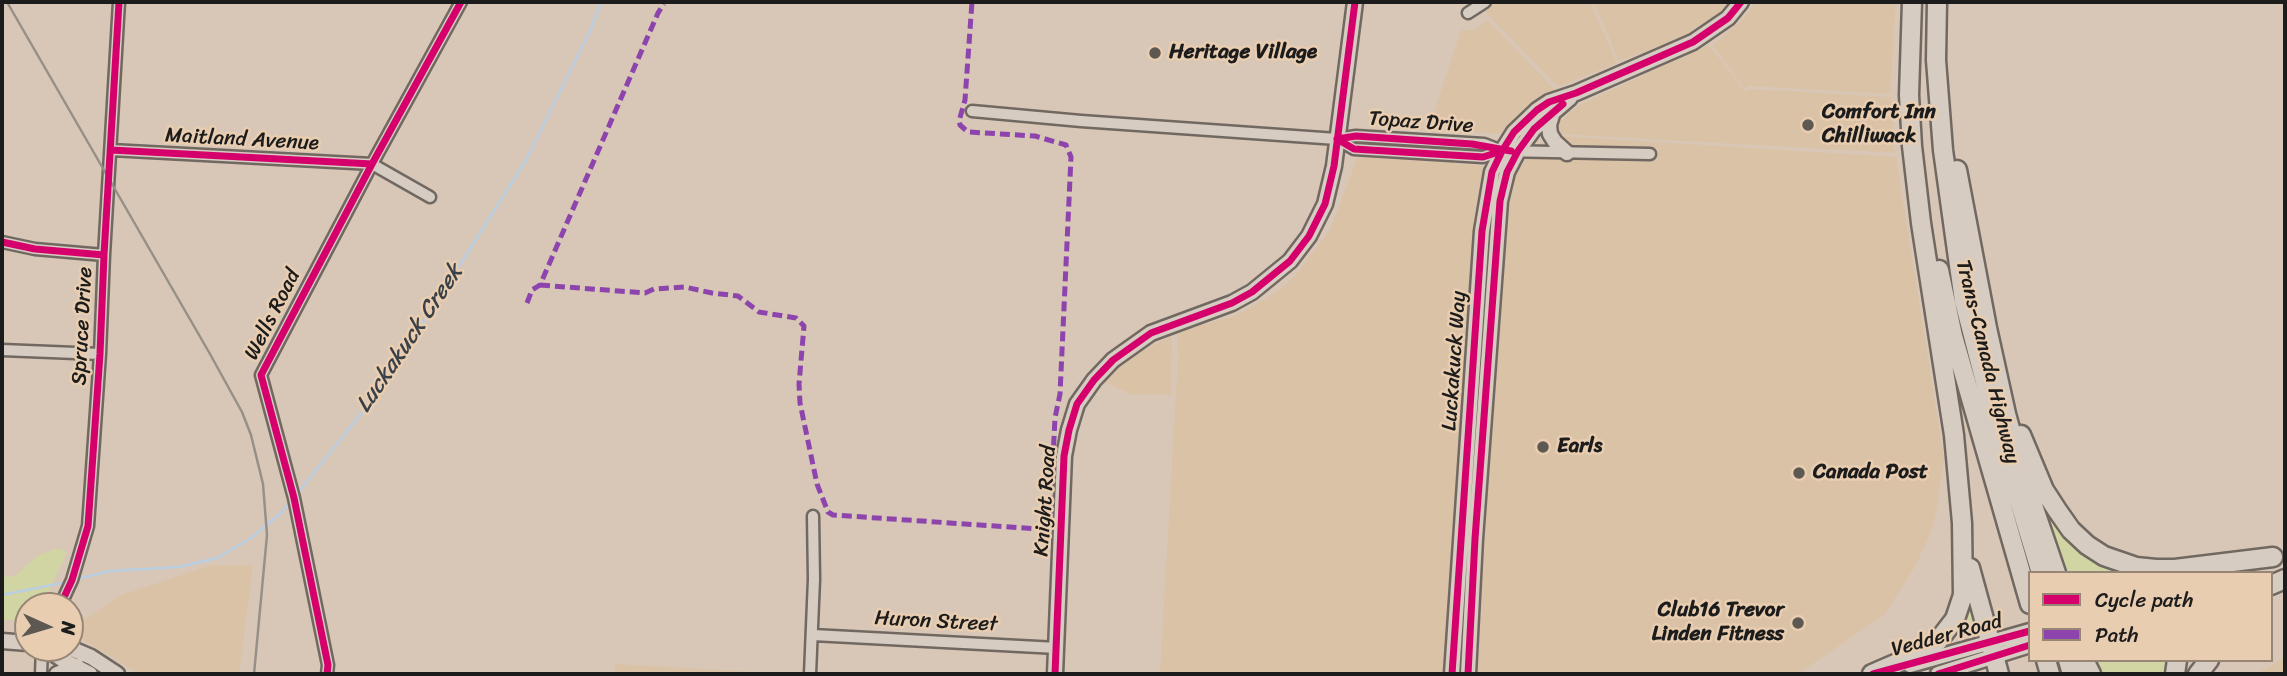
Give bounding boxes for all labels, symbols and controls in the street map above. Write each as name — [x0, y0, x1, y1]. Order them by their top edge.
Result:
place label: Heritage Village — [1169, 40, 1317, 66]
marker: Heritage Village — [1147, 45, 1163, 61]
place label: Comfort Inn Chilliwack — [1822, 100, 1936, 150]
street label: Topaz Drive — [1368, 107, 1474, 139]
marker: Comfort Inn Chilliwack — [1800, 117, 1816, 133]
street label: Maitland Avenue — [164, 123, 320, 157]
street label: Trans-Canada Highway — [1949, 257, 2025, 467]
water label: Luckakuck Creek — [350, 260, 470, 418]
street label: Spruce Drive — [67, 266, 99, 386]
street label: Wells Road — [240, 266, 306, 364]
street label: Luckakuck Way — [1438, 290, 1472, 432]
place label: Earls — [1557, 434, 1602, 460]
marker: Earls — [1535, 439, 1551, 455]
street label: Knight Road — [1030, 445, 1062, 557]
place label: Canada Post — [1813, 460, 1928, 486]
marker: Canada Post — [1791, 465, 1807, 481]
legend — [2028, 571, 2273, 662]
text: Cycle path — [2095, 581, 2194, 619]
north arrow — [14, 592, 84, 662]
place label: Club16 Trevor Linden Fitness — [1652, 598, 1784, 648]
street label: Huron Street — [874, 606, 998, 638]
street label: Vedder Road — [1889, 609, 2005, 663]
marker: Club16 Trevor Linden Fitness — [1790, 615, 1806, 631]
text: Path — [2095, 616, 2138, 654]
text: N — [52, 621, 85, 636]

